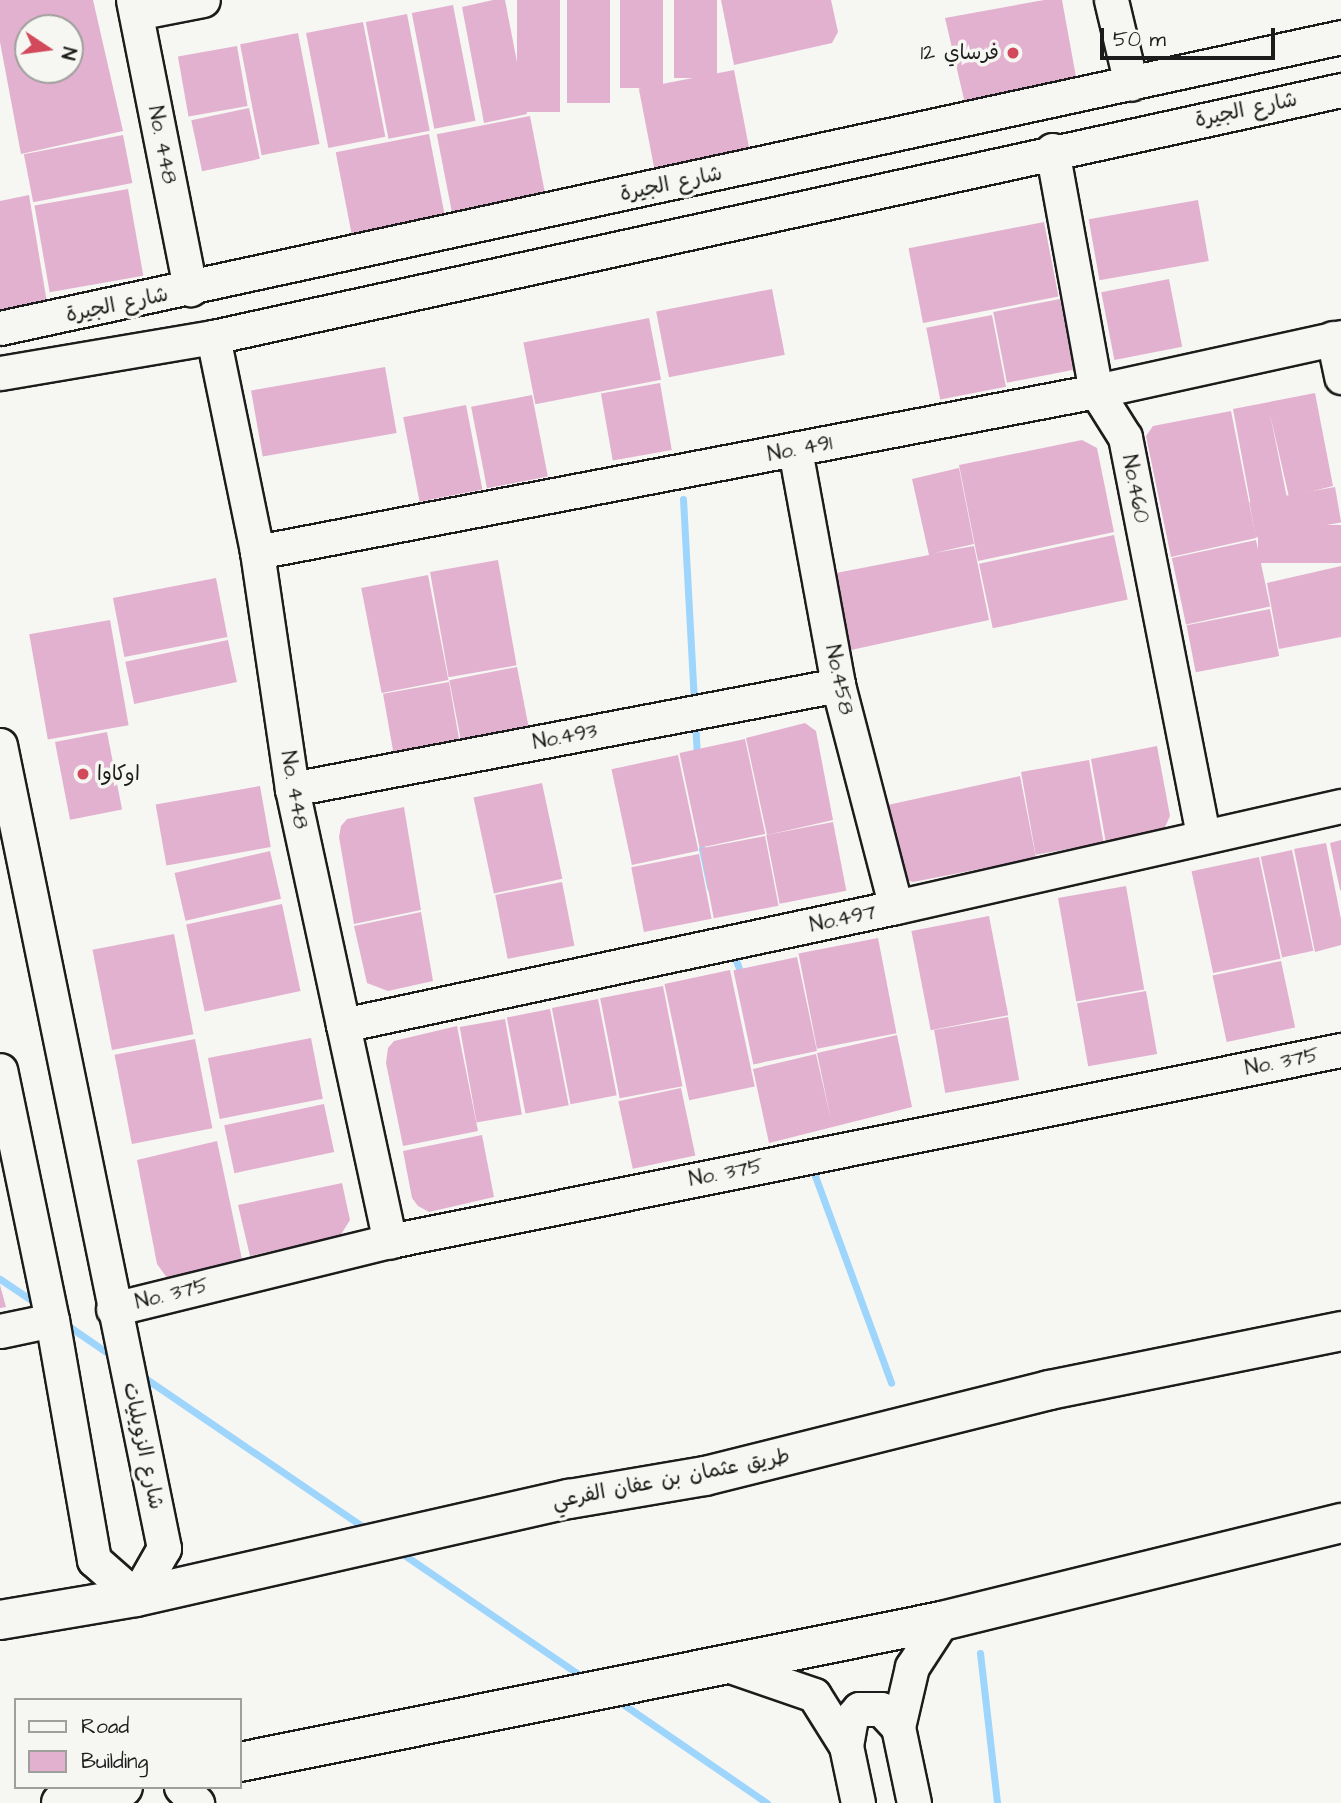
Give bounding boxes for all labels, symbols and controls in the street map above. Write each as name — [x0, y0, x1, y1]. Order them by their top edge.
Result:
north arrow — [14, 14, 84, 84]
scale bar — [1103, 14, 1278, 58]
text: 50 m — [1113, 25, 1166, 54]
place label: فرساي 12 — [921, 40, 999, 66]
text: N — [54, 45, 82, 62]
marker: فرساي 12 — [1005, 45, 1021, 61]
street label: شارع الجيرة — [1193, 87, 1299, 133]
street label: No. 448 — [142, 104, 182, 186]
street label: شارع الجيرة — [618, 161, 724, 207]
street label: شارع الجيرة — [64, 282, 170, 328]
street label: No. 491 — [766, 430, 834, 468]
street label: No.460 — [1116, 453, 1154, 525]
street label: No.458 — [819, 643, 859, 717]
street label: No.493 — [531, 718, 599, 756]
street label: No. 448 — [275, 749, 313, 831]
place label: اوكاوا — [97, 761, 140, 787]
marker: اوكاوا — [75, 766, 91, 782]
street label: No.497 — [808, 900, 878, 938]
street label: No. 375 — [1243, 1042, 1321, 1082]
street label: No. 375 — [687, 1153, 765, 1193]
street label: No. 375 — [133, 1273, 211, 1315]
street label: شارع الزويليات — [117, 1380, 169, 1512]
street label: طريق عثمان بن عفان الفرعي — [550, 1444, 792, 1514]
legend — [14, 1698, 242, 1789]
text: Road — [81, 1712, 129, 1741]
text: Building — [81, 1747, 148, 1776]

